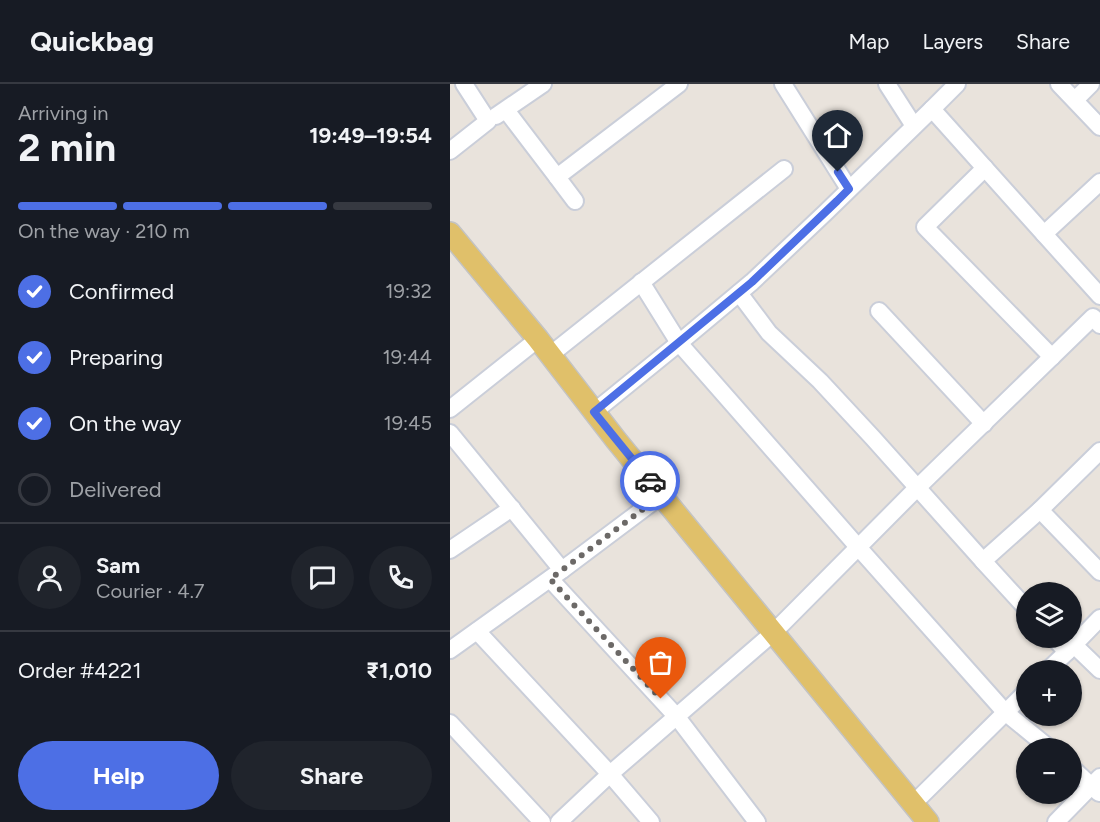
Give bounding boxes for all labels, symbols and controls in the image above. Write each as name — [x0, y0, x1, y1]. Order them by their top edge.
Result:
text: Quickbag — [30, 24, 154, 58]
text: Map — [849, 29, 889, 54]
text: Layers — [922, 29, 983, 54]
text: Share — [1016, 29, 1070, 54]
text: Arriving in — [18, 101, 108, 125]
pin — [812, 110, 863, 172]
icon: home — [821, 119, 854, 152]
text: 19:49–19:54 — [309, 122, 432, 149]
text: 2 min — [18, 124, 116, 171]
text: On the way · 210 m — [18, 219, 189, 243]
icon: check — [18, 275, 51, 308]
text: Confirmed — [69, 278, 174, 305]
text: 19:32 — [385, 279, 432, 303]
icon: check — [18, 341, 51, 374]
text: Preparing — [69, 344, 163, 371]
text: 19:44 — [383, 345, 432, 369]
icon: check — [18, 407, 51, 440]
text: On the way — [69, 410, 181, 437]
text: 19:45 — [383, 411, 432, 435]
courier — [620, 451, 680, 511]
icon: car — [634, 465, 667, 498]
text: Delivered — [69, 476, 162, 503]
button: person — [18, 546, 81, 609]
button: chat — [291, 546, 354, 609]
button: phone — [369, 546, 432, 609]
text: Sam — [96, 552, 140, 579]
text: Courier · 4.7 — [96, 579, 205, 603]
map controls — [1016, 582, 1082, 804]
button: layers — [1016, 582, 1082, 648]
pin — [635, 637, 686, 699]
icon: bag — [644, 646, 677, 679]
text: Order #4221 — [18, 657, 141, 684]
text: ₹1,010 — [366, 657, 432, 684]
button: + — [1016, 660, 1082, 726]
button: − — [1016, 738, 1082, 804]
button: Help — [18, 741, 219, 810]
button: Share — [231, 741, 432, 810]

